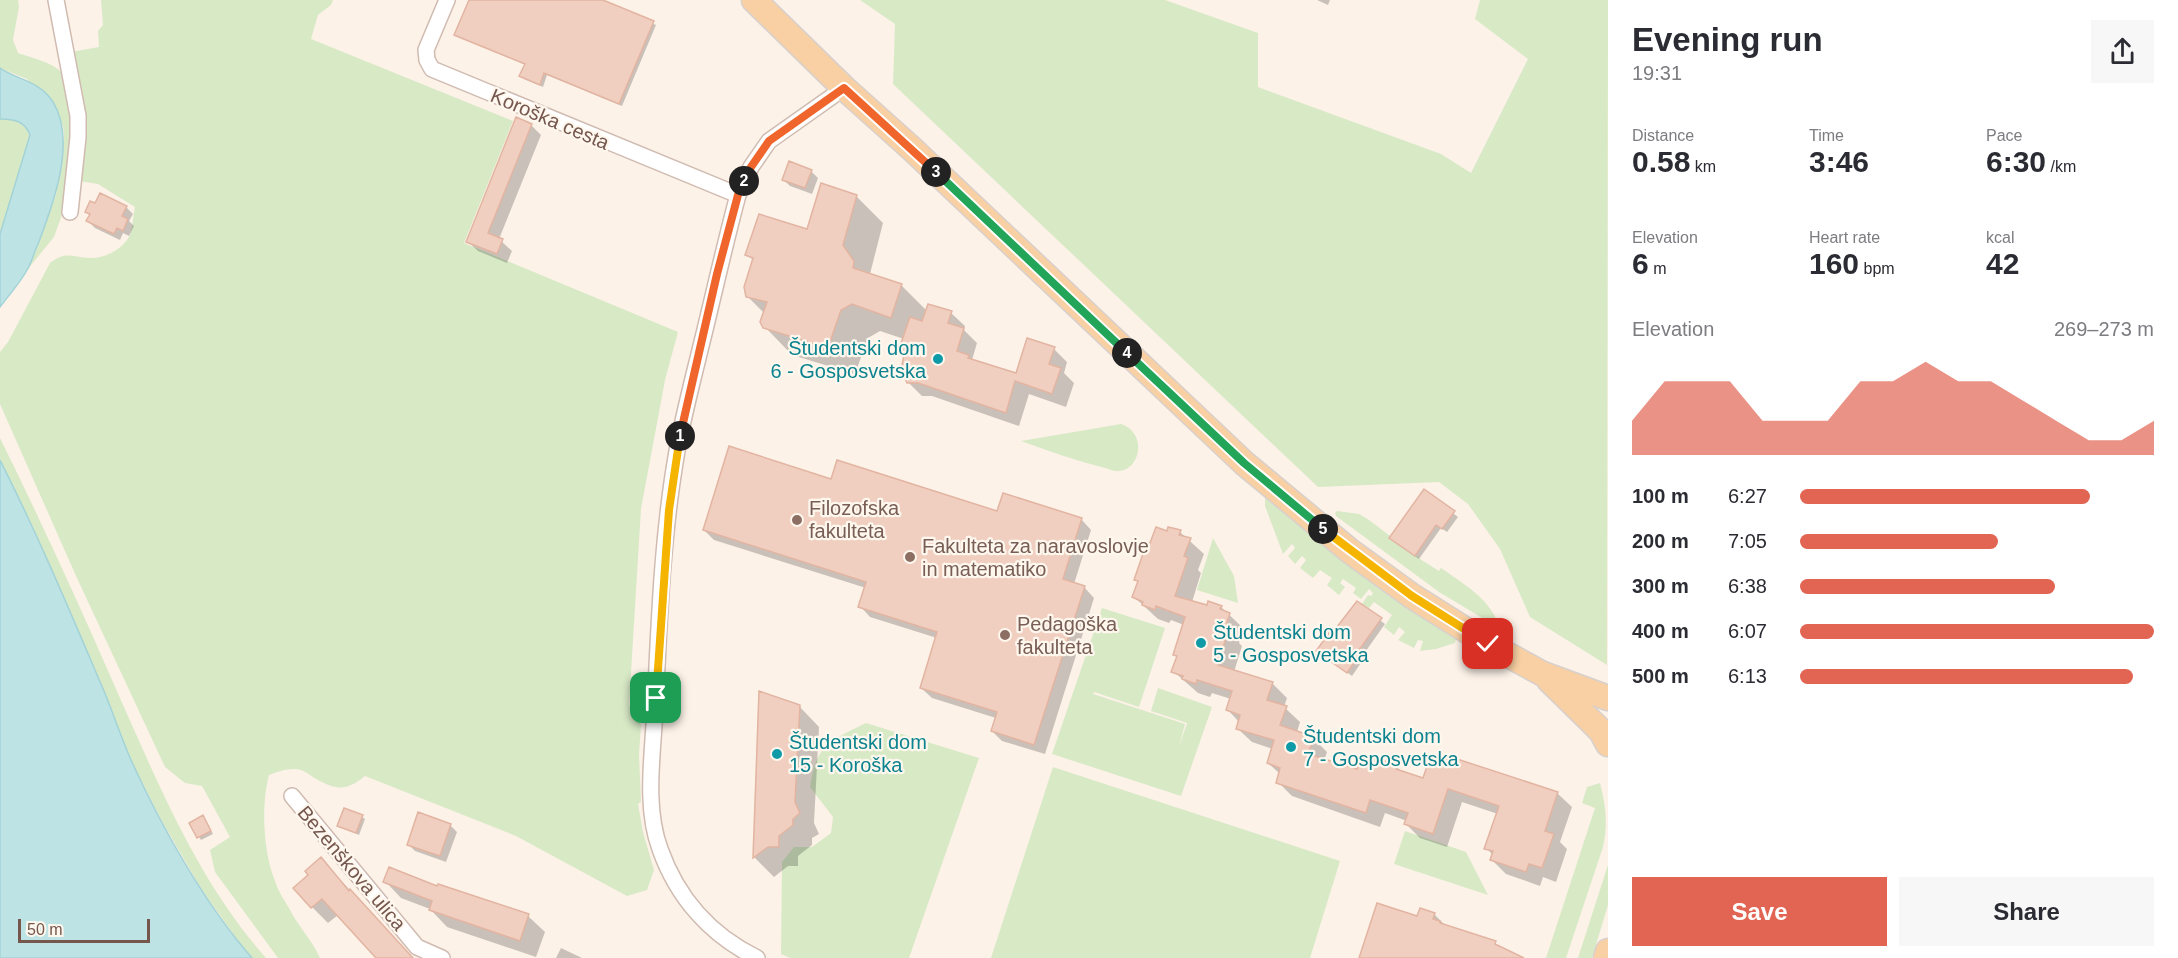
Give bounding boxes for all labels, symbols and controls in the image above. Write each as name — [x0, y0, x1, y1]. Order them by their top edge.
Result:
button: share — [2091, 20, 2154, 83]
text: Evening run — [1632, 21, 1823, 58]
text: 19:31 — [1632, 62, 1682, 84]
street label: Koroška cesta — [487, 84, 613, 154]
text: Distance — [1632, 127, 1694, 144]
text: Time — [1809, 127, 1844, 144]
text: Pace — [1986, 127, 2022, 144]
text: 0.58 — [1632, 145, 1690, 178]
text: 3:46 — [1809, 145, 1869, 178]
text: 6:30 — [1986, 145, 2046, 178]
pin: 3 — [921, 157, 951, 187]
text: km — [1690, 158, 1716, 175]
text: /km — [2046, 158, 2076, 175]
text: 3 — [932, 163, 940, 180]
pin: 2 — [729, 166, 759, 196]
text: 2 — [740, 172, 748, 189]
text: Elevation — [1632, 229, 1698, 246]
text: Heart rate — [1809, 229, 1880, 246]
text: kcal — [1986, 229, 2014, 246]
text: 6 — [1632, 247, 1649, 280]
text: 160 — [1809, 247, 1859, 280]
text: 42 — [1986, 247, 2019, 280]
text: m — [1649, 260, 1666, 277]
text: bpm — [1859, 260, 1895, 277]
text: Elevation — [1632, 318, 1714, 340]
text: 269–273 m — [2054, 318, 2154, 340]
place label: Študentski dom 6 - Gosposvetska — [770, 337, 927, 382]
pin: 4 — [1112, 338, 1142, 368]
text: 4 — [1123, 344, 1131, 361]
marker: Študentski dom 6 - Gosposvetska — [931, 352, 945, 366]
pin: 1 — [665, 421, 695, 451]
text: 1 — [676, 427, 684, 444]
text: 100 m — [1632, 485, 1689, 507]
text: 6:27 — [1728, 485, 1767, 507]
place label: Filozofska fakulteta — [809, 497, 900, 542]
marker: Filozofska fakulteta — [790, 513, 804, 527]
pin: 5 — [1308, 514, 1338, 544]
text: 5 — [1319, 520, 1327, 537]
text: 200 m — [1632, 530, 1689, 552]
text: 7:05 — [1728, 530, 1767, 552]
place label: Fakulteta za naravoslovje in matematiko — [922, 535, 1149, 580]
marker: Fakulteta za naravoslovje in matematiko — [903, 550, 917, 564]
text: 300 m — [1632, 575, 1689, 597]
text: 6:38 — [1728, 575, 1767, 597]
place label: Pedagoška fakulteta — [1017, 613, 1118, 658]
pin — [1462, 618, 1513, 669]
text: 400 m — [1632, 620, 1689, 642]
text: 6:07 — [1728, 620, 1767, 642]
place label: Študentski dom 5 - Gosposvetska — [1213, 621, 1370, 666]
icon: check — [1471, 627, 1504, 660]
marker: Pedagoška fakulteta — [998, 628, 1012, 642]
marker: Študentski dom 5 - Gosposvetska — [1194, 636, 1208, 650]
text: 500 m — [1632, 665, 1689, 687]
text: 6:13 — [1728, 665, 1767, 687]
pin — [630, 672, 681, 723]
icon: arrive — [639, 681, 672, 714]
place label: Študentski dom 7 - Gosposvetska — [1303, 725, 1460, 770]
place label: Študentski dom 15 - Koroška — [789, 731, 927, 776]
marker: Študentski dom 7 - Gosposvetska — [1284, 740, 1298, 754]
marker: Študentski dom 15 - Koroška — [770, 747, 784, 761]
street label: Bezenškova ulica — [294, 801, 411, 935]
button: Save — [1632, 877, 1887, 946]
button: Share — [1899, 877, 2154, 946]
scale bar — [18, 916, 150, 944]
text: 50 m — [27, 921, 63, 938]

